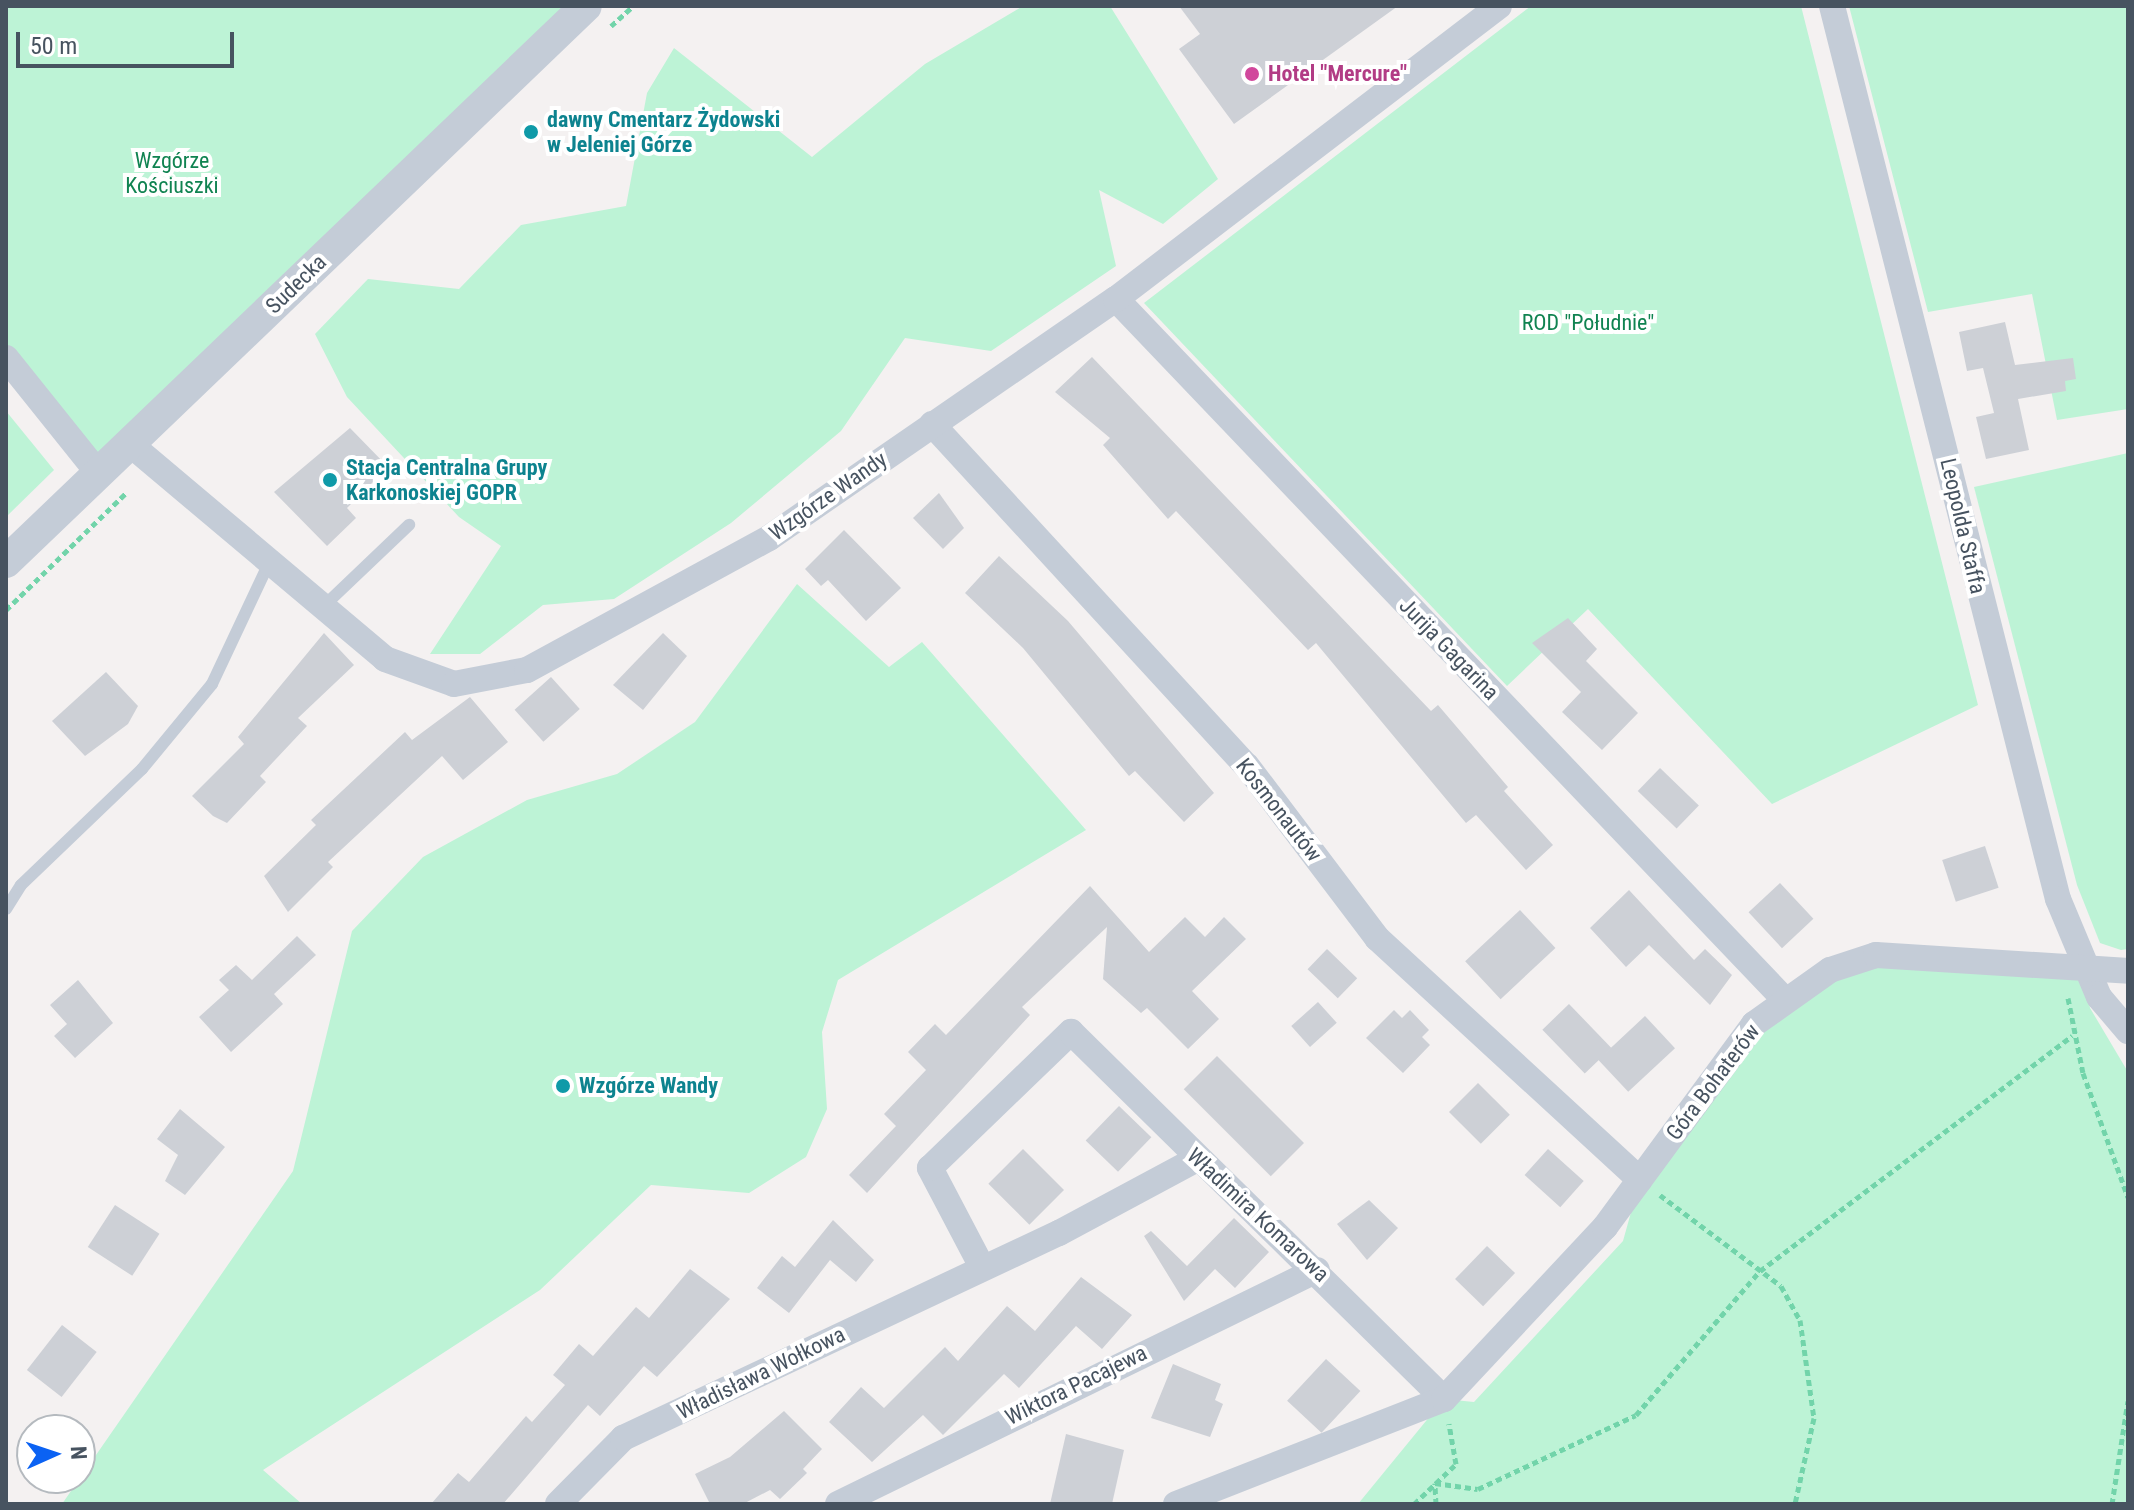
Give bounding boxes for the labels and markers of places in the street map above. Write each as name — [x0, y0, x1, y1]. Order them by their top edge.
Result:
place label: Hotel "Mercure" — [1268, 61, 1407, 87]
marker: Hotel "Mercure" — [1243, 65, 1261, 83]
place label: dawny Cmentarz Żydowski w Jeleniej Górze — [547, 106, 780, 158]
marker: dawny Cmentarz Żydowski w Jeleniej Górze — [522, 123, 540, 141]
place label: Stacja Centralna Grupy Karkonoskiej GOPR — [346, 454, 547, 506]
marker: Stacja Centralna Grupy Karkonoskiej GOPR — [321, 471, 339, 489]
place label: Wzgórze Wandy — [579, 1073, 718, 1099]
marker: Wzgórze Wandy — [554, 1077, 572, 1095]

